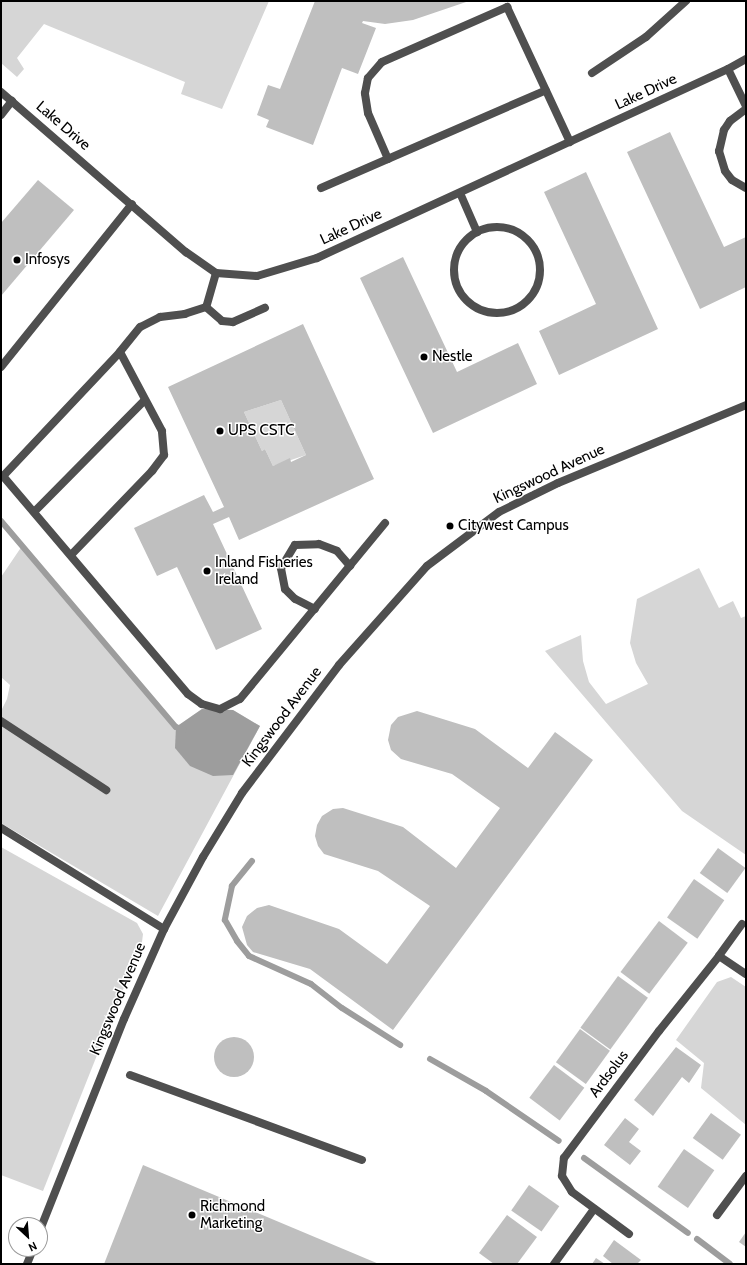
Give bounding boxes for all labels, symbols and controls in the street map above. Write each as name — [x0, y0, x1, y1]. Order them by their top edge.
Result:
street label: Lake Drive — [612, 70, 680, 114]
street label: Lake Drive — [32, 98, 94, 154]
street label: Lake Drive — [317, 205, 385, 249]
place label: Infosys — [25, 251, 70, 269]
marker: Infosys — [12, 255, 22, 265]
place label: Nestle — [432, 348, 472, 366]
marker: Nestle — [419, 352, 429, 362]
place label: UPS CSTC — [228, 422, 294, 440]
marker: UPS CSTC — [215, 426, 225, 436]
street label: Kingswood Avenue — [491, 440, 607, 508]
place label: Citywest Campus — [458, 517, 569, 535]
marker: Citywest Campus — [445, 521, 455, 531]
place label: Inland Fisheries Ireland — [215, 553, 313, 588]
marker: Inland Fisheries Ireland — [202, 566, 212, 576]
street label: Kingswood Avenue — [239, 663, 325, 771]
street label: Kingswood Avenue — [86, 940, 150, 1058]
street label: Ardsolus — [586, 1047, 632, 1101]
place label: Richmond Marketing — [200, 1197, 265, 1232]
marker: Richmond Marketing — [187, 1210, 197, 1220]
north arrow — [8, 1217, 48, 1257]
text: N — [26, 1239, 39, 1255]

